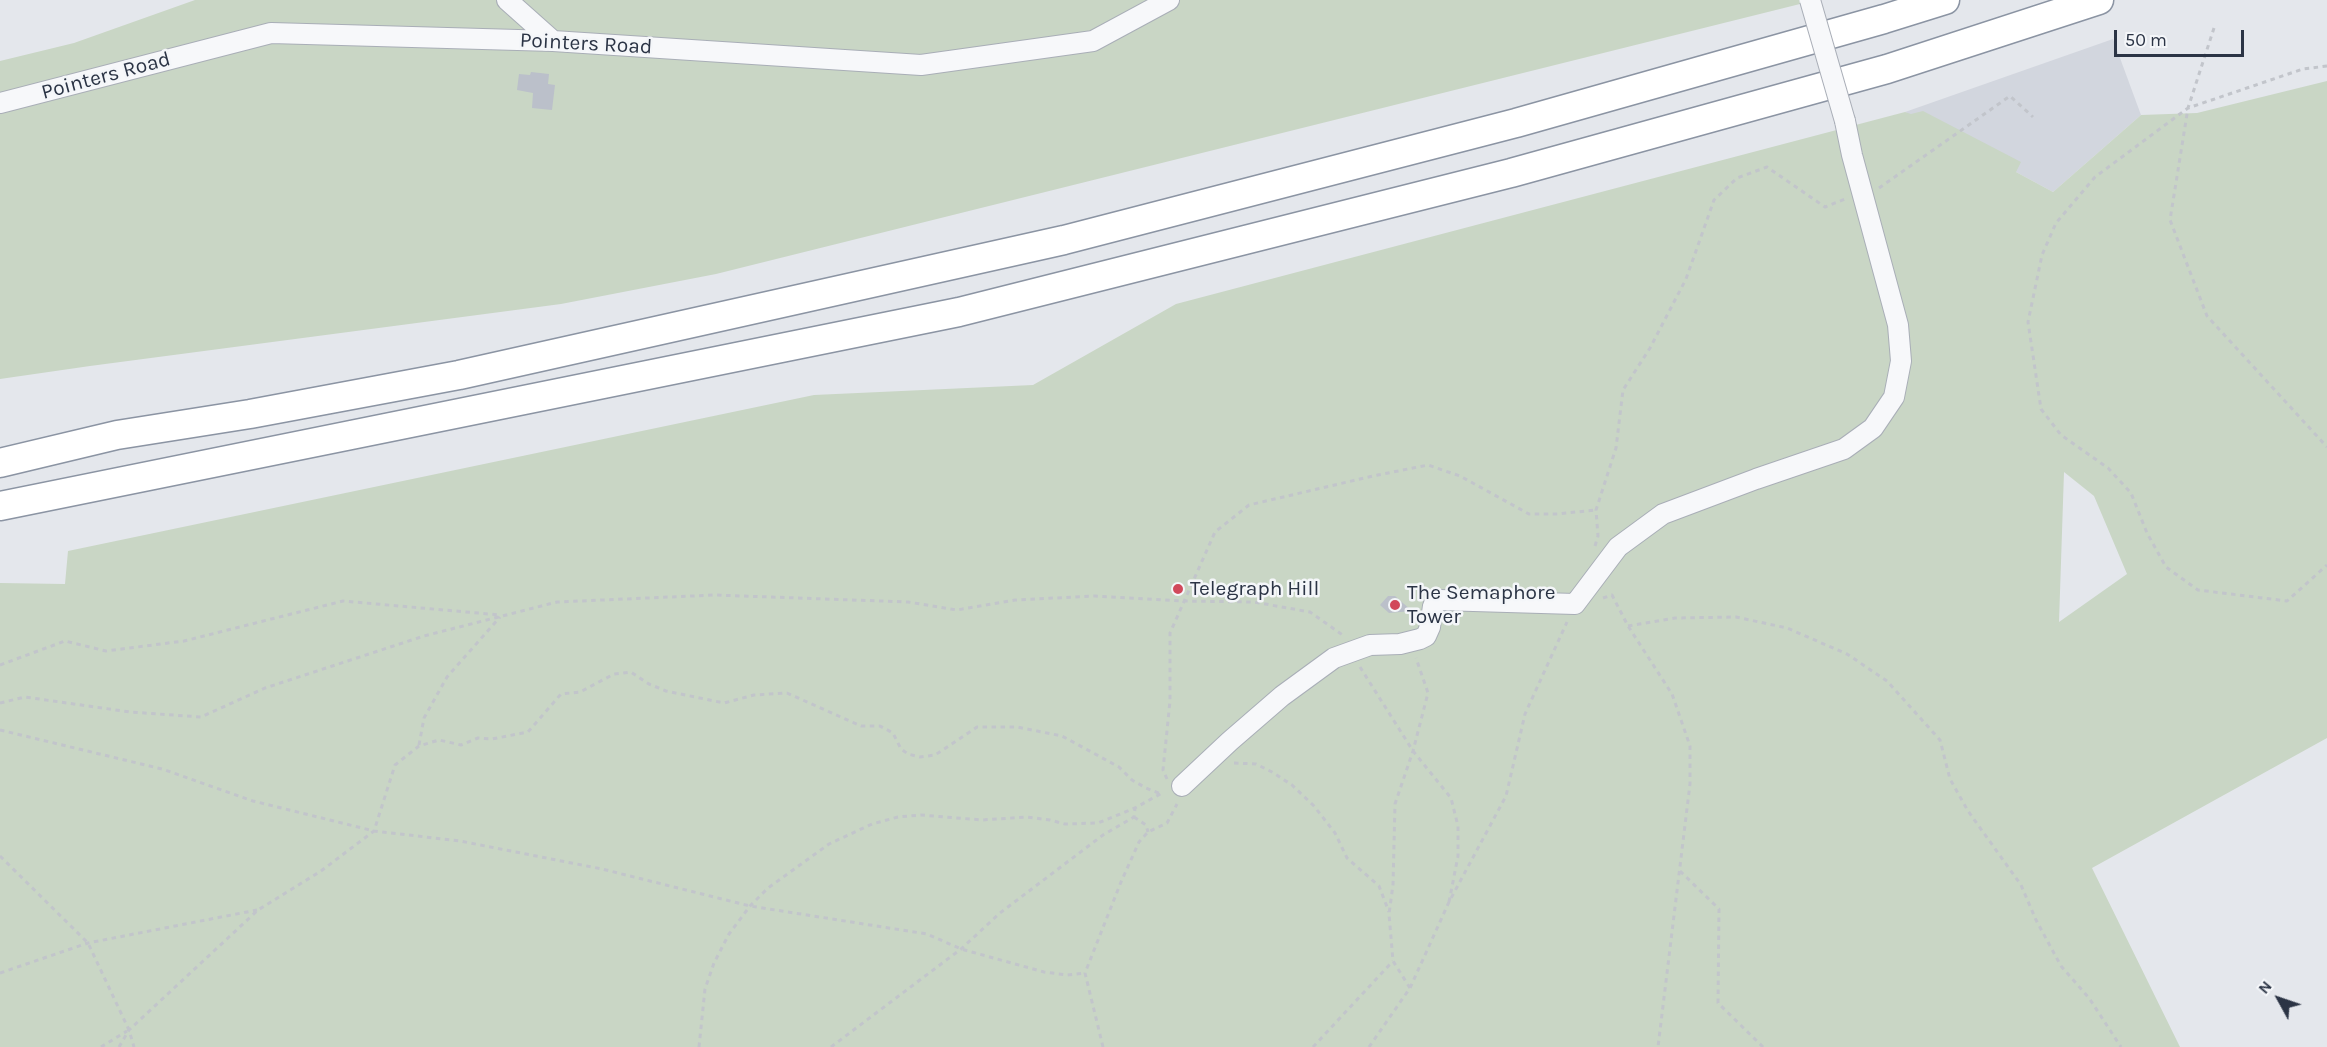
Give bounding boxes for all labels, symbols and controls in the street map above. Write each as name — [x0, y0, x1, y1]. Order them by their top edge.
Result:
scale bar — [2117, 18, 2248, 56]
street label: Pointers Road — [519, 28, 653, 60]
text: 50 m — [2125, 29, 2167, 51]
street label: Pointers Road — [39, 47, 173, 105]
place label: Telegraph Hill — [1190, 576, 1319, 602]
place label: The Semaphore Tower — [1407, 580, 1555, 630]
marker: Telegraph Hill — [1171, 582, 1185, 596]
marker: The Semaphore Tower — [1388, 598, 1402, 612]
north arrow — [2249, 969, 2309, 1029]
text: N — [2254, 977, 2276, 998]

